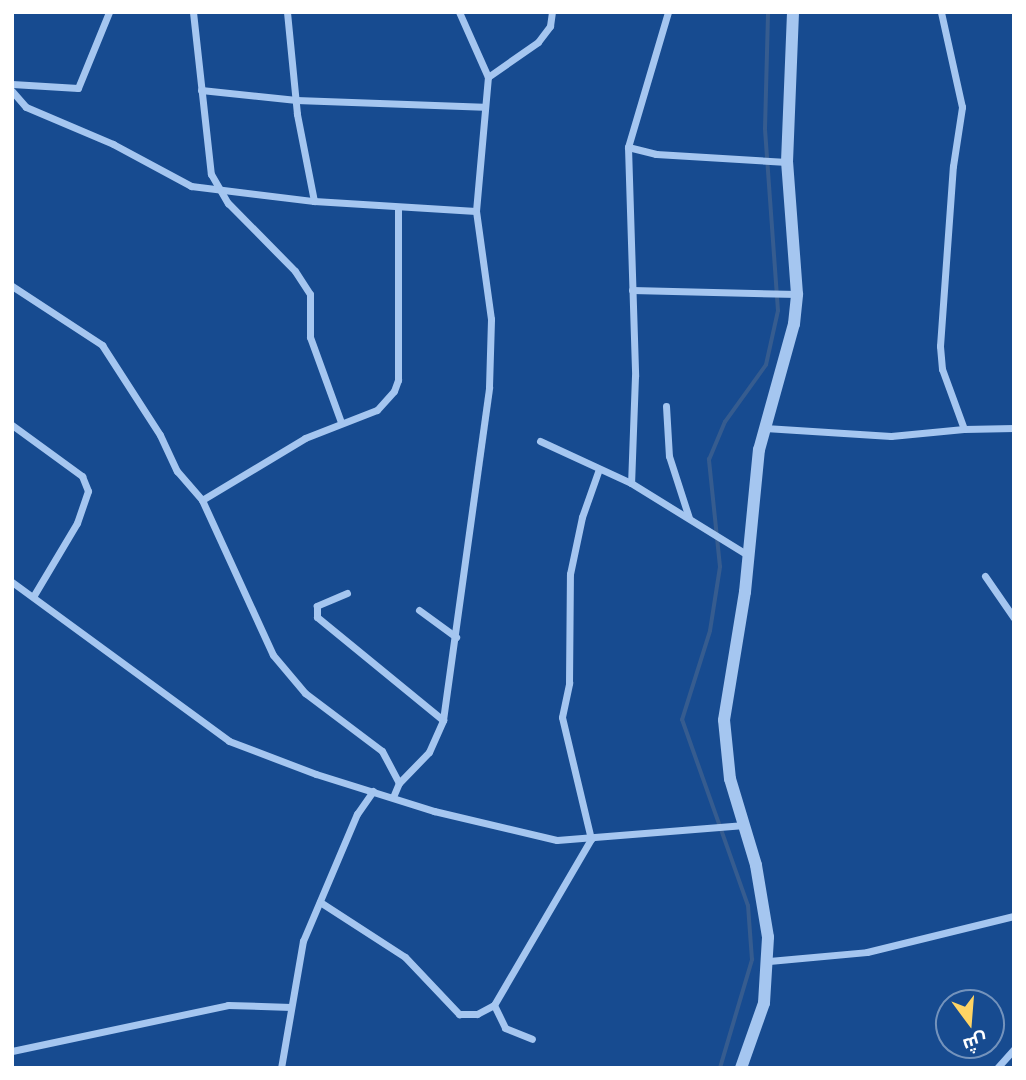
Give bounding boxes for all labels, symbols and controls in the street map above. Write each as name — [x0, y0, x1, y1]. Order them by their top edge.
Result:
north arrow — [935, 989, 1005, 1059]
text: ش — [960, 1028, 990, 1057]

